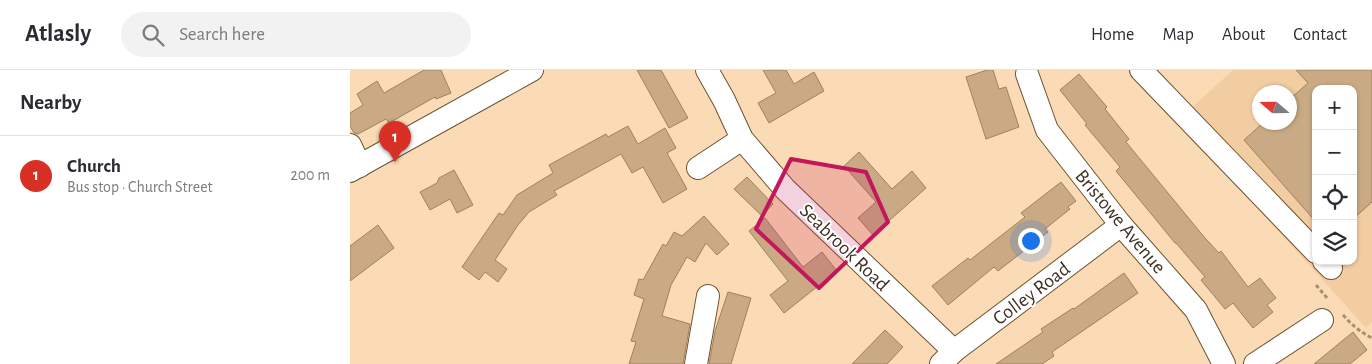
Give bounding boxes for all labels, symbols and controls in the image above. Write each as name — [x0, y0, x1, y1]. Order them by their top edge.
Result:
search box — [121, 12, 471, 57]
icon: search — [139, 21, 167, 49]
text: Atlasly — [25, 22, 91, 46]
text: Search here — [179, 25, 265, 44]
text: Home — [1091, 26, 1134, 44]
text: Map — [1162, 26, 1194, 44]
text: About — [1222, 26, 1265, 44]
text: Contact — [1293, 26, 1347, 44]
north arrow — [1252, 85, 1297, 130]
map controls — [1312, 85, 1357, 265]
button: + — [1312, 85, 1357, 130]
text: Nearby — [20, 92, 81, 113]
pin: 1 — [379, 121, 411, 162]
button: − — [1312, 130, 1357, 175]
text: Church — [67, 157, 121, 176]
street label: Bristowe Avenue — [1071, 166, 1169, 277]
text: 1 — [33, 167, 39, 183]
text: 200 m — [290, 167, 330, 183]
button: locate — [1312, 175, 1357, 220]
text: Bus stop · Church Street — [67, 179, 213, 195]
street label: Seabrook Road — [796, 200, 893, 295]
button: layers — [1312, 220, 1357, 265]
your location — [1018, 228, 1044, 254]
street label: Colley Road — [989, 259, 1074, 329]

